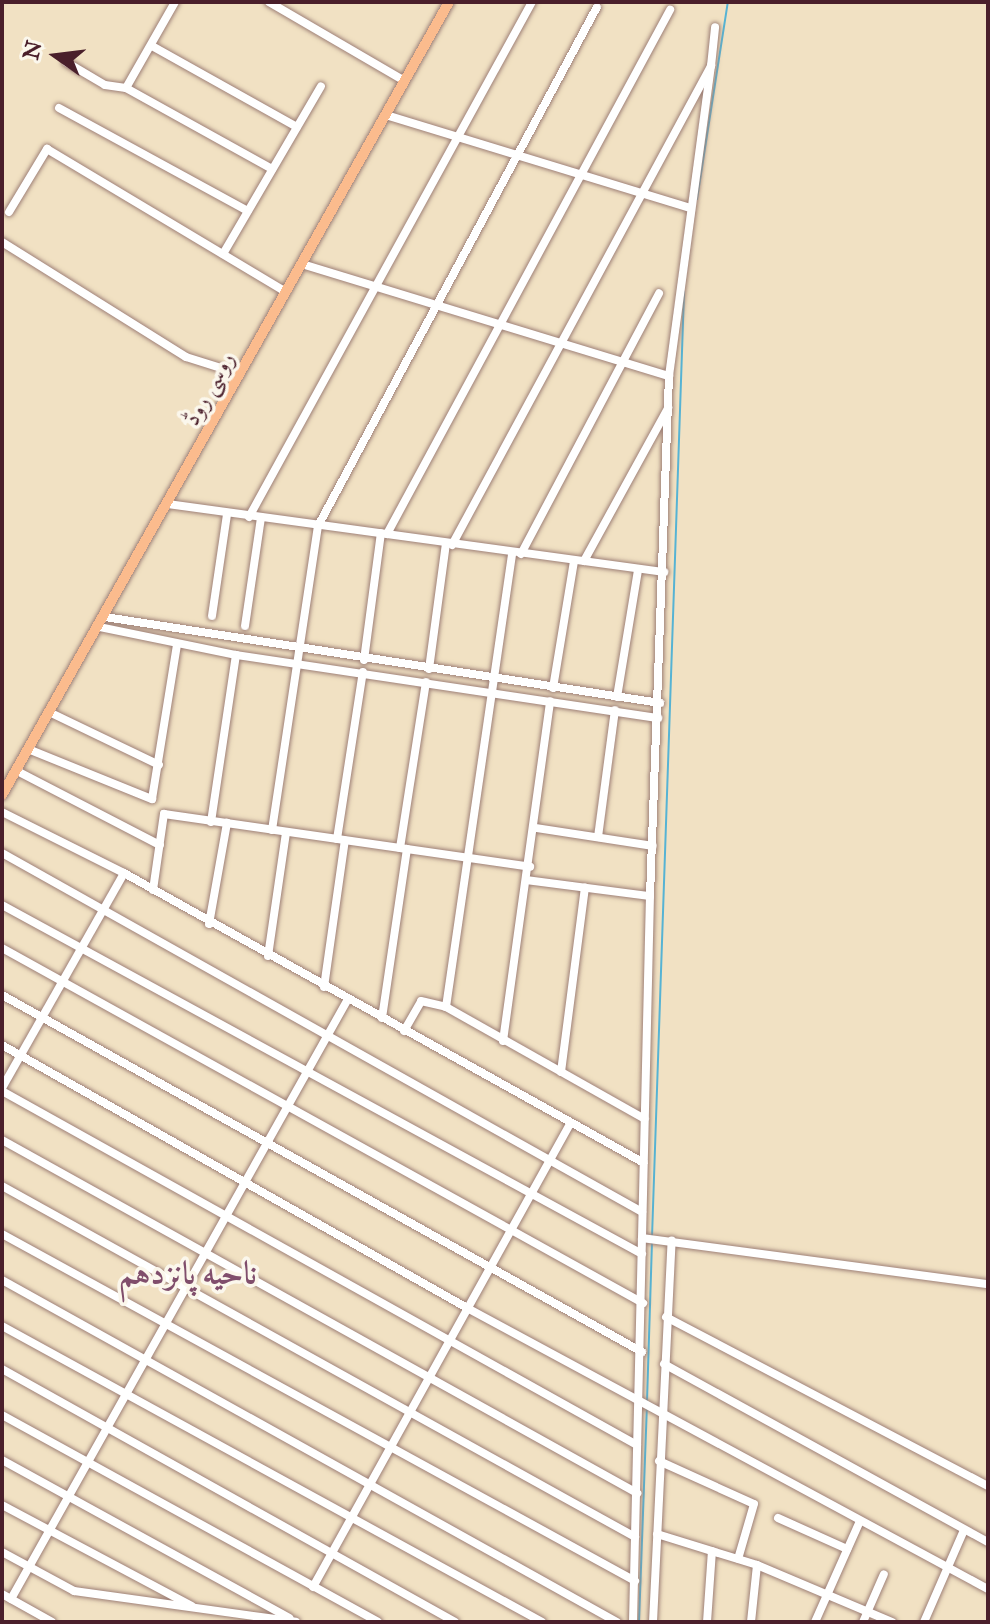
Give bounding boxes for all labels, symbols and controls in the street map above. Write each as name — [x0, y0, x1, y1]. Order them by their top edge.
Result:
north arrow — [16, 16, 96, 96]
text: N — [17, 38, 48, 62]
street label: روسی روڈ — [177, 347, 241, 431]
district label: ناحیه پانزدهم — [119, 1255, 257, 1293]

